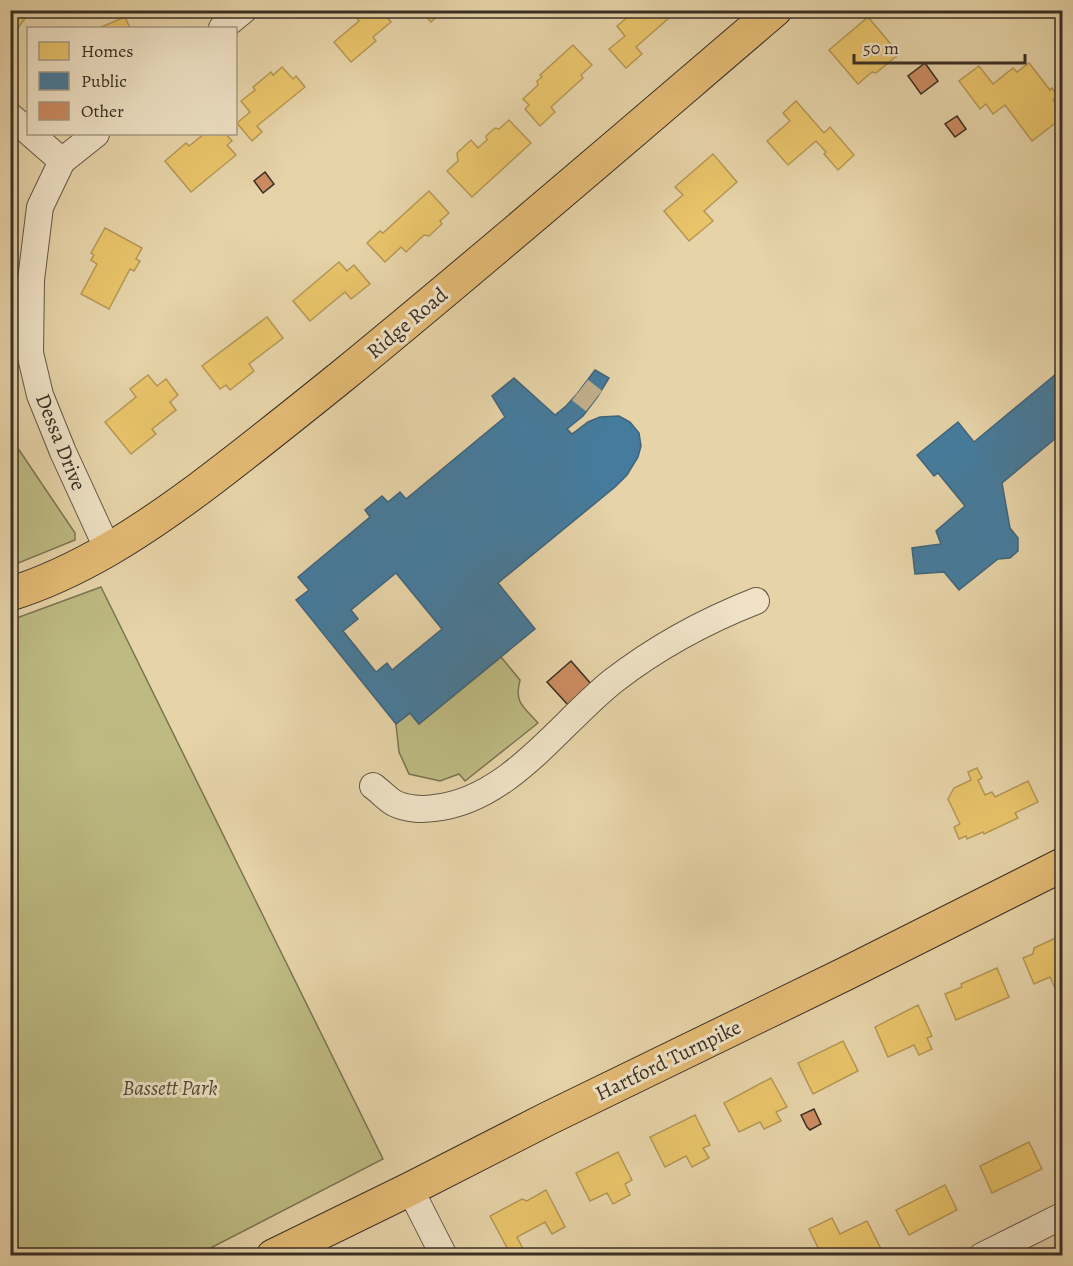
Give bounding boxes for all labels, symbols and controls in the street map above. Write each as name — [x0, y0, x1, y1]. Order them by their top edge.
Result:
legend — [27, 27, 237, 135]
scale bar — [854, 27, 1025, 65]
text: 50 m — [863, 36, 899, 60]
text: Homes — [81, 39, 133, 63]
text: Public — [81, 69, 127, 93]
text: Other — [81, 99, 124, 123]
street label: Ridge Road — [361, 280, 454, 365]
street label: Dessa Drive — [29, 389, 93, 495]
street label: Hartford Turnpike — [591, 1013, 745, 1107]
park label: Bassett Park — [122, 1074, 218, 1102]

